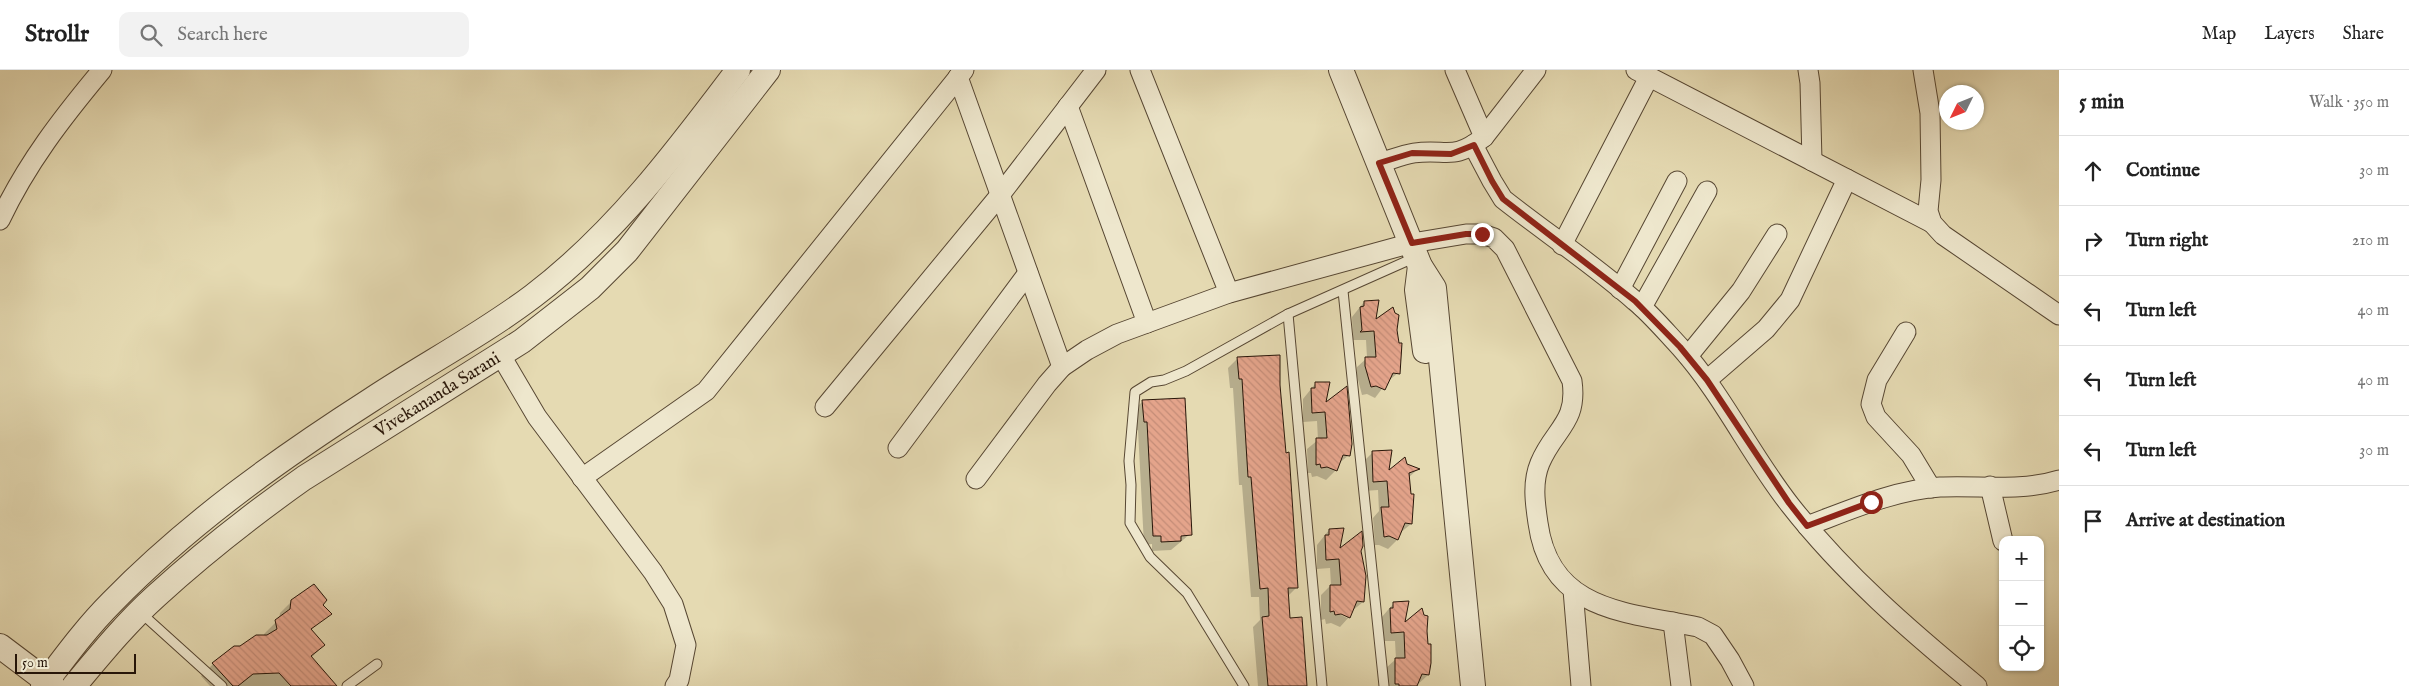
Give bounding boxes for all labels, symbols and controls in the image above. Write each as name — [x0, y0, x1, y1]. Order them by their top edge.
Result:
search box — [119, 12, 469, 57]
text: Strollr — [25, 19, 89, 50]
icon: search — [137, 21, 165, 49]
text: Search here — [177, 23, 268, 47]
text: Map — [2202, 23, 2236, 46]
text: Layers — [2264, 23, 2315, 46]
text: Share — [2343, 23, 2384, 46]
north arrow — [1939, 85, 1984, 130]
text: 5 min — [2079, 89, 2124, 116]
text: Walk · 350 m — [2309, 93, 2389, 113]
icon: ahead — [2079, 157, 2107, 185]
text: Continue — [2126, 159, 2200, 183]
text: 30 m — [2359, 161, 2389, 181]
route end — [1471, 223, 1494, 246]
icon: right — [2079, 227, 2107, 255]
text: Turn right — [2126, 229, 2208, 253]
text: 210 m — [2352, 231, 2389, 251]
icon: left — [2079, 297, 2107, 325]
text: Turn left — [2126, 299, 2197, 323]
text: 40 m — [2357, 301, 2389, 321]
street label: Vivekananda Sarani — [370, 347, 505, 444]
icon: left — [2079, 367, 2107, 395]
text: Turn left — [2126, 369, 2197, 393]
text: 40 m — [2357, 371, 2389, 391]
icon: left — [2079, 437, 2107, 465]
text: Turn left — [2126, 439, 2197, 463]
text: 30 m — [2359, 441, 2389, 461]
route start — [1860, 491, 1883, 514]
icon: arrive — [2079, 507, 2107, 535]
text: Arrive at destination — [2126, 509, 2285, 533]
map controls — [1999, 536, 2044, 671]
button: + — [1999, 536, 2044, 581]
button: − — [1999, 581, 2044, 626]
button: locate — [1999, 626, 2044, 671]
scale bar — [15, 651, 136, 674]
text: 50 m — [22, 654, 48, 672]

